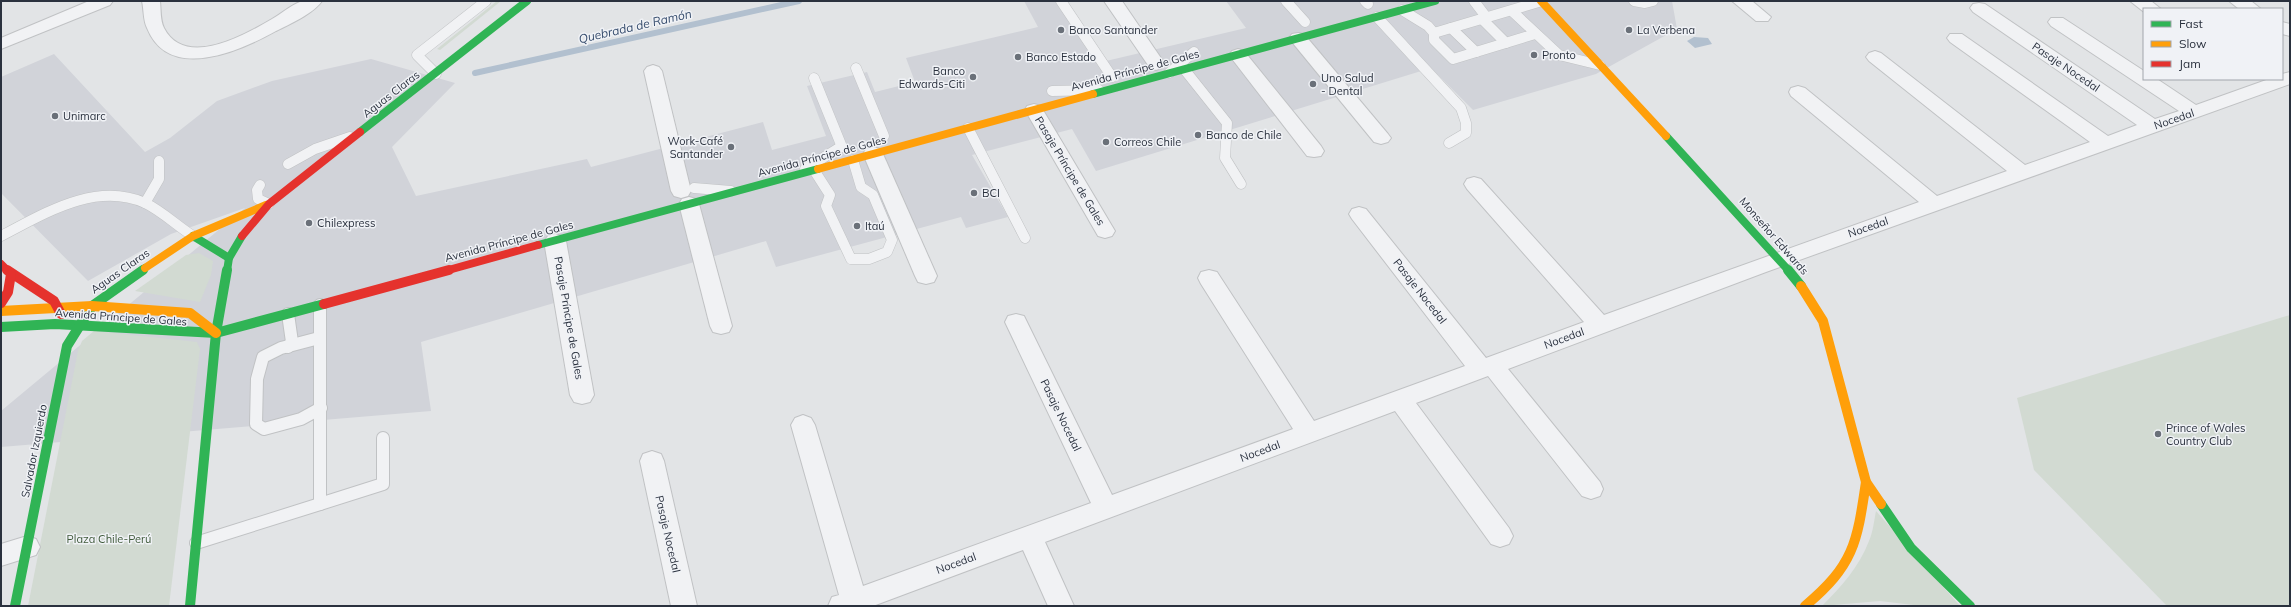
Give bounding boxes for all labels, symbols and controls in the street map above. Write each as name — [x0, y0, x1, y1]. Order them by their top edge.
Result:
water label: Quebrada de Ramón — [577, 6, 693, 46]
legend — [2143, 8, 2283, 80]
text: Fast — [2179, 16, 2203, 31]
place label: Banco Santander — [1069, 23, 1157, 37]
place label: La Verbena — [1637, 23, 1695, 37]
marker: Banco Santander — [1056, 25, 1066, 35]
marker: La Verbena — [1624, 25, 1634, 35]
text: Slow — [2179, 36, 2207, 51]
street label: Pasaje Nocedal — [2029, 39, 2103, 95]
street label: Avenida Príncipe de Gales — [1069, 46, 1201, 94]
place label: Pronto — [1542, 48, 1576, 62]
place label: Banco Estado — [1026, 50, 1096, 64]
marker: Pronto — [1529, 50, 1539, 60]
marker: Banco Estado — [1013, 52, 1023, 62]
text: Jam — [2179, 56, 2201, 71]
place label: Banco Edwards-Citi — [899, 64, 965, 91]
street label: Aguas Claras — [360, 67, 422, 121]
place label: Uno Salud - Dental — [1321, 71, 1374, 98]
marker: Banco Edwards-Citi — [968, 72, 978, 82]
marker: Uno Salud - Dental — [1308, 79, 1318, 89]
street label: Nocedal — [2152, 106, 2196, 132]
place label: Unimarc — [63, 109, 106, 123]
marker: Unimarc — [50, 111, 60, 121]
street label: Pasaje Príncipe de Gales — [1032, 114, 1108, 228]
place label: Banco de Chile — [1206, 128, 1282, 142]
marker: Banco de Chile — [1193, 130, 1203, 140]
street label: Avenida Príncipe de Gales — [756, 132, 888, 180]
place label: Work-Café Santander — [668, 134, 723, 161]
place label: Correos Chile — [1114, 135, 1181, 149]
marker: Correos Chile — [1101, 137, 1111, 147]
marker: Work-Café Santander — [726, 142, 736, 152]
place label: BCI — [982, 186, 1000, 200]
marker: BCI — [969, 188, 979, 198]
street label: Monseñor Edwards — [1736, 194, 1812, 278]
street label: Nocedal — [1846, 214, 1890, 240]
place label: Chilexpress — [317, 216, 375, 230]
street label: Avenida Príncipe de Gales — [443, 217, 575, 265]
marker: Chilexpress — [304, 218, 314, 228]
place label: Itaú — [865, 219, 885, 233]
marker: Itaú — [852, 221, 862, 231]
street label: Aguas Claras — [88, 246, 152, 296]
street label: Pasaje Príncipe de Gales — [551, 255, 587, 381]
street label: Pasaje Nocedal — [1390, 256, 1450, 326]
street label: Avenida Príncipe de Gales — [54, 305, 188, 329]
street label: Nocedal — [1542, 324, 1586, 352]
street label: Pasaje Nocedal — [1037, 377, 1085, 453]
street label: Salvador Izquierdo — [18, 403, 50, 499]
place label: Prince of Wales Country Club — [2166, 421, 2245, 448]
marker: Prince of Wales Country Club — [2153, 429, 2163, 439]
street label: Nocedal — [1238, 437, 1282, 465]
street label: Pasaje Nocedal — [652, 494, 684, 574]
park label: Plaza Chile-Perú — [67, 532, 151, 546]
street label: Nocedal — [934, 549, 978, 577]

